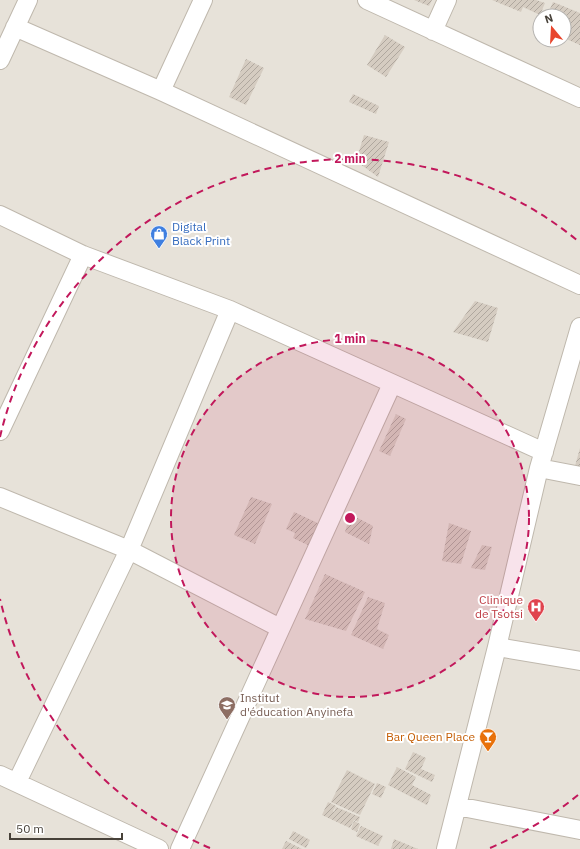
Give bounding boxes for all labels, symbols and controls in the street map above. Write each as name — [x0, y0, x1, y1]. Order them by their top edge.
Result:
north arrow — [532, 8, 572, 48]
text: N — [543, 11, 555, 26]
text: 2 min — [334, 151, 366, 166]
place label: Digital Black Print — [172, 219, 230, 248]
shop icon: Digital Black Print — [149, 224, 169, 249]
text: 1 min — [334, 331, 366, 346]
centre of rings — [343, 511, 357, 525]
place label: Clinique de Tsotsi — [475, 592, 523, 621]
hospital icon: Clinique de Tsotsi — [526, 597, 546, 622]
place label: Institut d'éducation Anyinefa — [240, 690, 354, 719]
school or university icon: Institut d'éducation Anyinefa — [217, 695, 237, 720]
bar icon: Bar Queen Place — [478, 727, 498, 752]
place label: Bar Queen Place — [386, 729, 475, 744]
scale bar — [10, 815, 122, 841]
text: 50 m — [16, 821, 44, 836]

